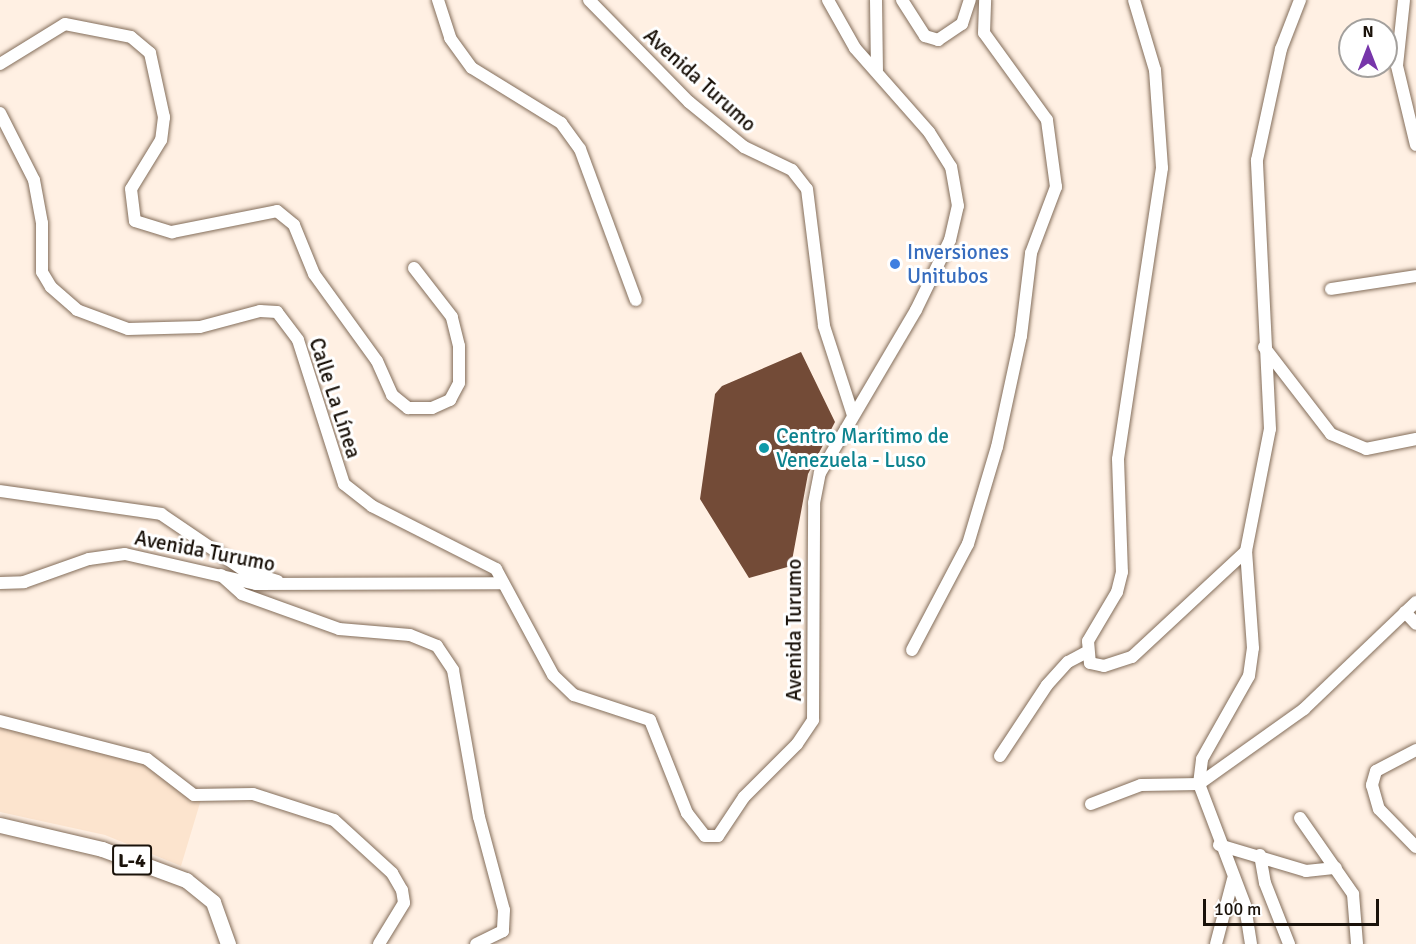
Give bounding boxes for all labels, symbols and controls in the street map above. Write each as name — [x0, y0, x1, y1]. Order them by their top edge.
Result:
north arrow — [1338, 18, 1398, 78]
text: N — [1362, 22, 1374, 42]
street label: Avenida Turumo — [639, 23, 761, 137]
place label: Inversiones Unitubos — [907, 239, 1009, 289]
marker: Inversiones Unitubos — [888, 257, 902, 271]
street label: Calle La Línea — [304, 335, 366, 461]
place label: Centro Marítimo de Venezuela - Luso — [776, 423, 949, 473]
marker: Centro Marítimo de Venezuela - Luso — [757, 441, 771, 455]
street label: Avenida Turumo — [133, 525, 277, 577]
street label: Avenida Turumo — [781, 559, 807, 701]
road number: L-4 — [111, 843, 153, 877]
scale bar — [1206, 887, 1382, 925]
text: 100 m — [1214, 898, 1261, 920]

